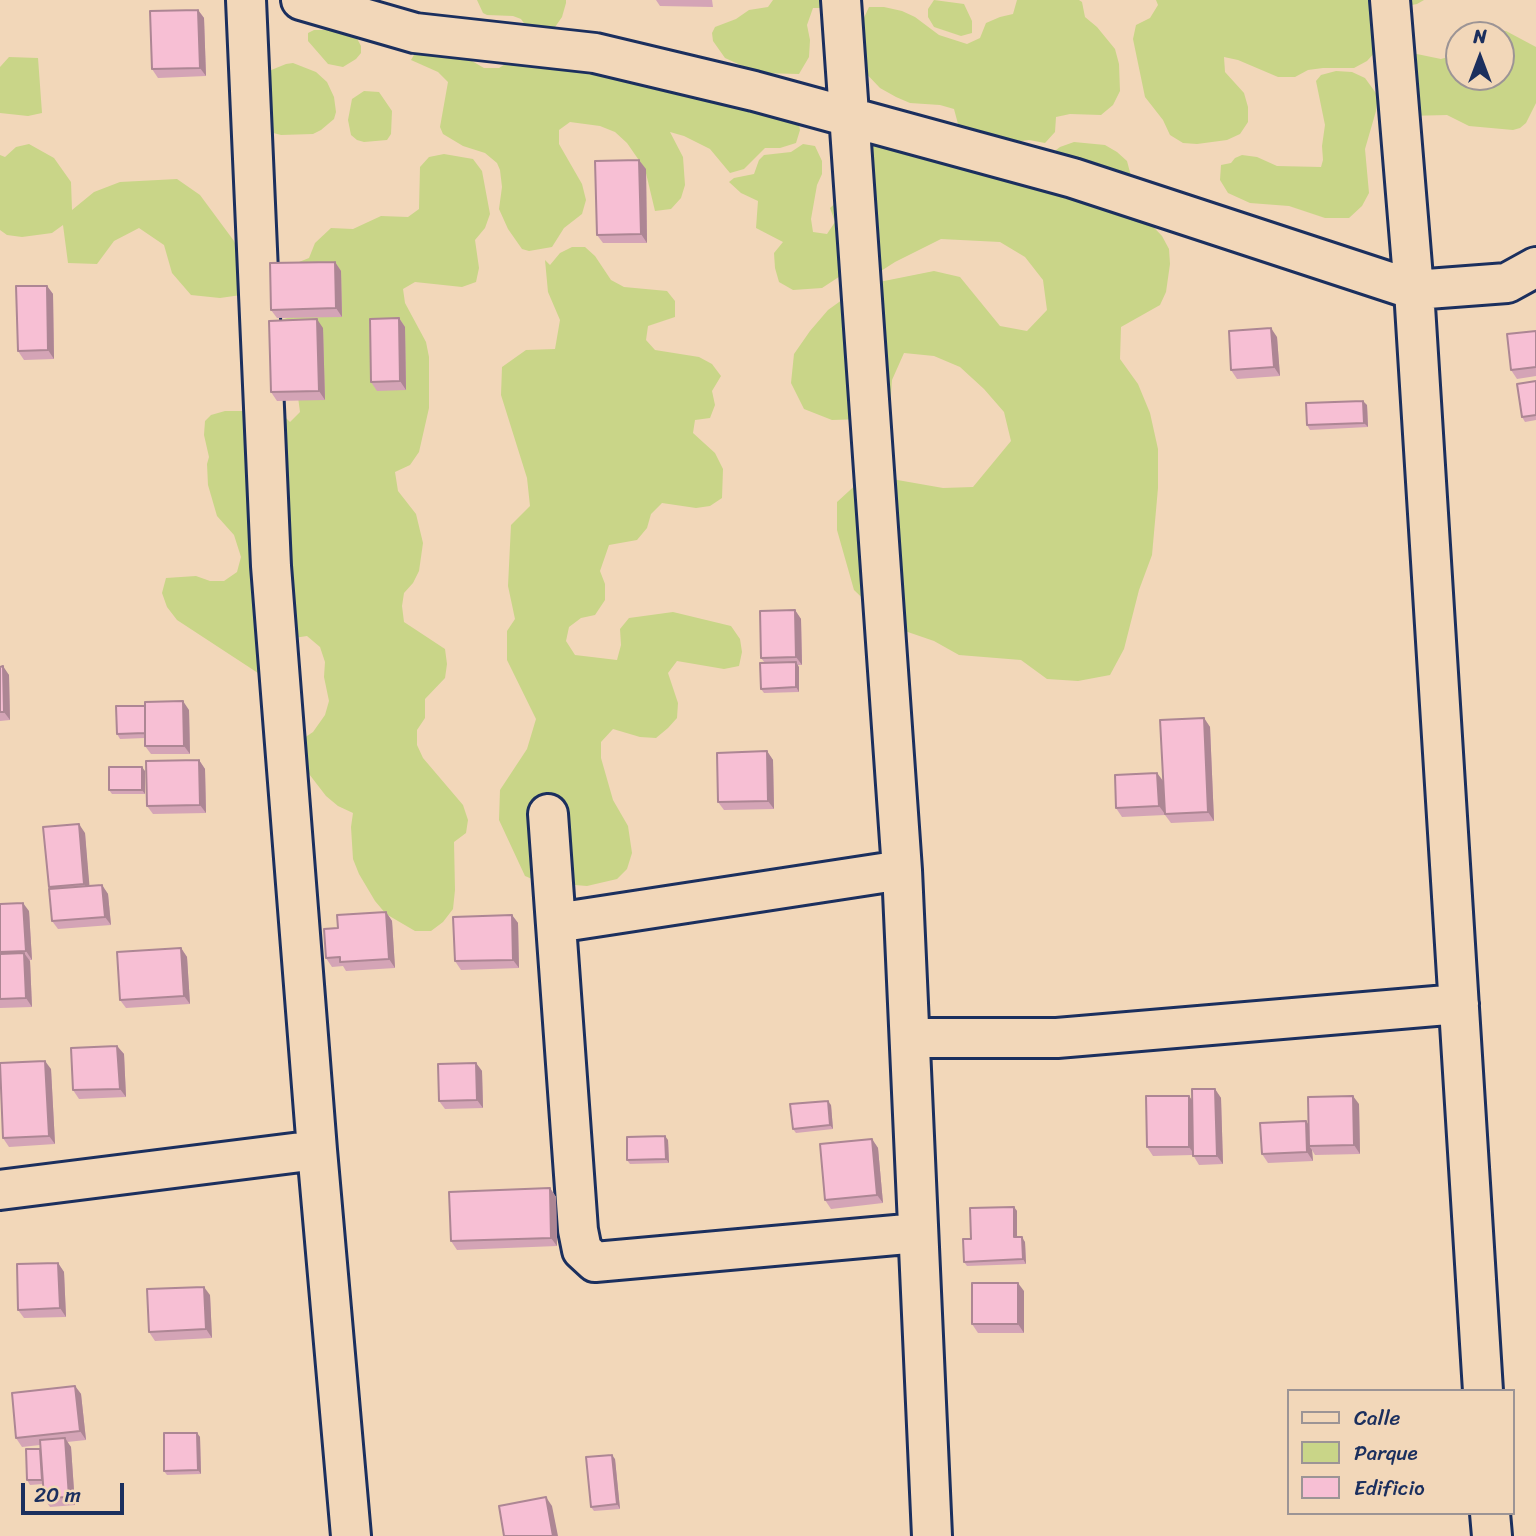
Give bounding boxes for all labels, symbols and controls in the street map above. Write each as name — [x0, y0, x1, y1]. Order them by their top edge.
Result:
text: N — [1473, 20, 1487, 53]
north arrow — [1445, 21, 1515, 91]
legend — [1288, 1389, 1515, 1515]
text: Calle — [1354, 1399, 1400, 1437]
text: Parque — [1354, 1434, 1418, 1472]
text: Edificio — [1354, 1469, 1425, 1507]
scale bar — [24, 1470, 128, 1514]
text: 20 m — [34, 1476, 81, 1514]

